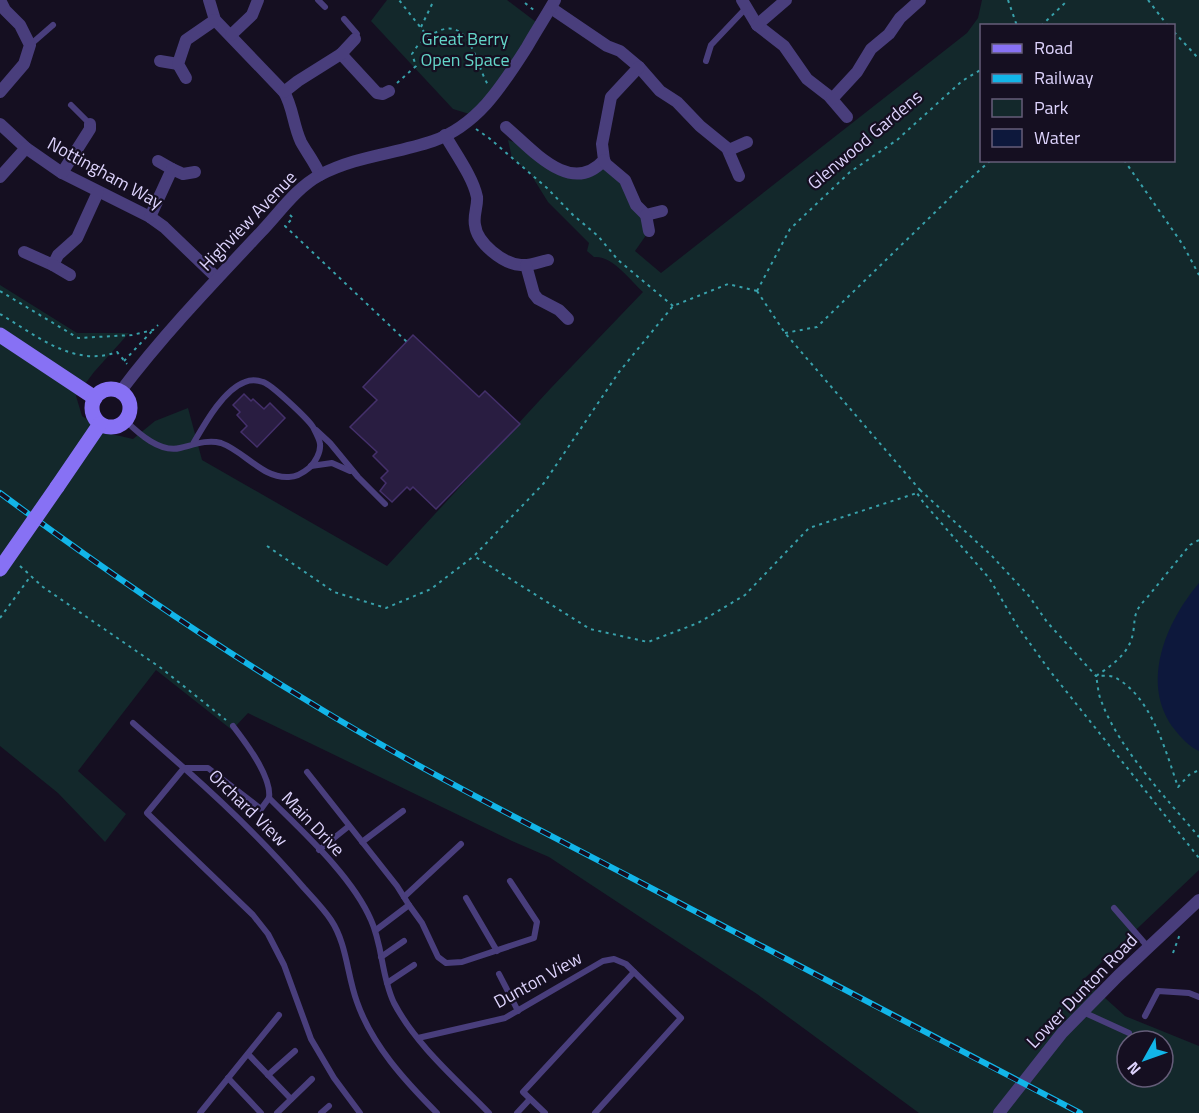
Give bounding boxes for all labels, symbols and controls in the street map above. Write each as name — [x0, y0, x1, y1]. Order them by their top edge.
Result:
legend — [980, 24, 1175, 162]
park label: Great Berry Open Space — [420, 25, 510, 73]
text: Road — [1034, 34, 1073, 61]
text: Railway — [1034, 64, 1094, 91]
street label: Glenwood Gardens — [801, 83, 928, 196]
text: Park — [1034, 94, 1069, 121]
text: Water — [1034, 124, 1080, 151]
street label: Nottingham Way — [43, 130, 168, 216]
street label: Highview Avenue — [193, 164, 303, 277]
street label: Orchard View — [203, 763, 294, 853]
street label: Main Drive — [275, 785, 351, 862]
street label: Lower Dunton Road — [1020, 927, 1143, 1054]
street label: Dunton View — [489, 944, 587, 1015]
north arrow — [1115, 1029, 1175, 1089]
text: N — [1121, 1057, 1146, 1081]

